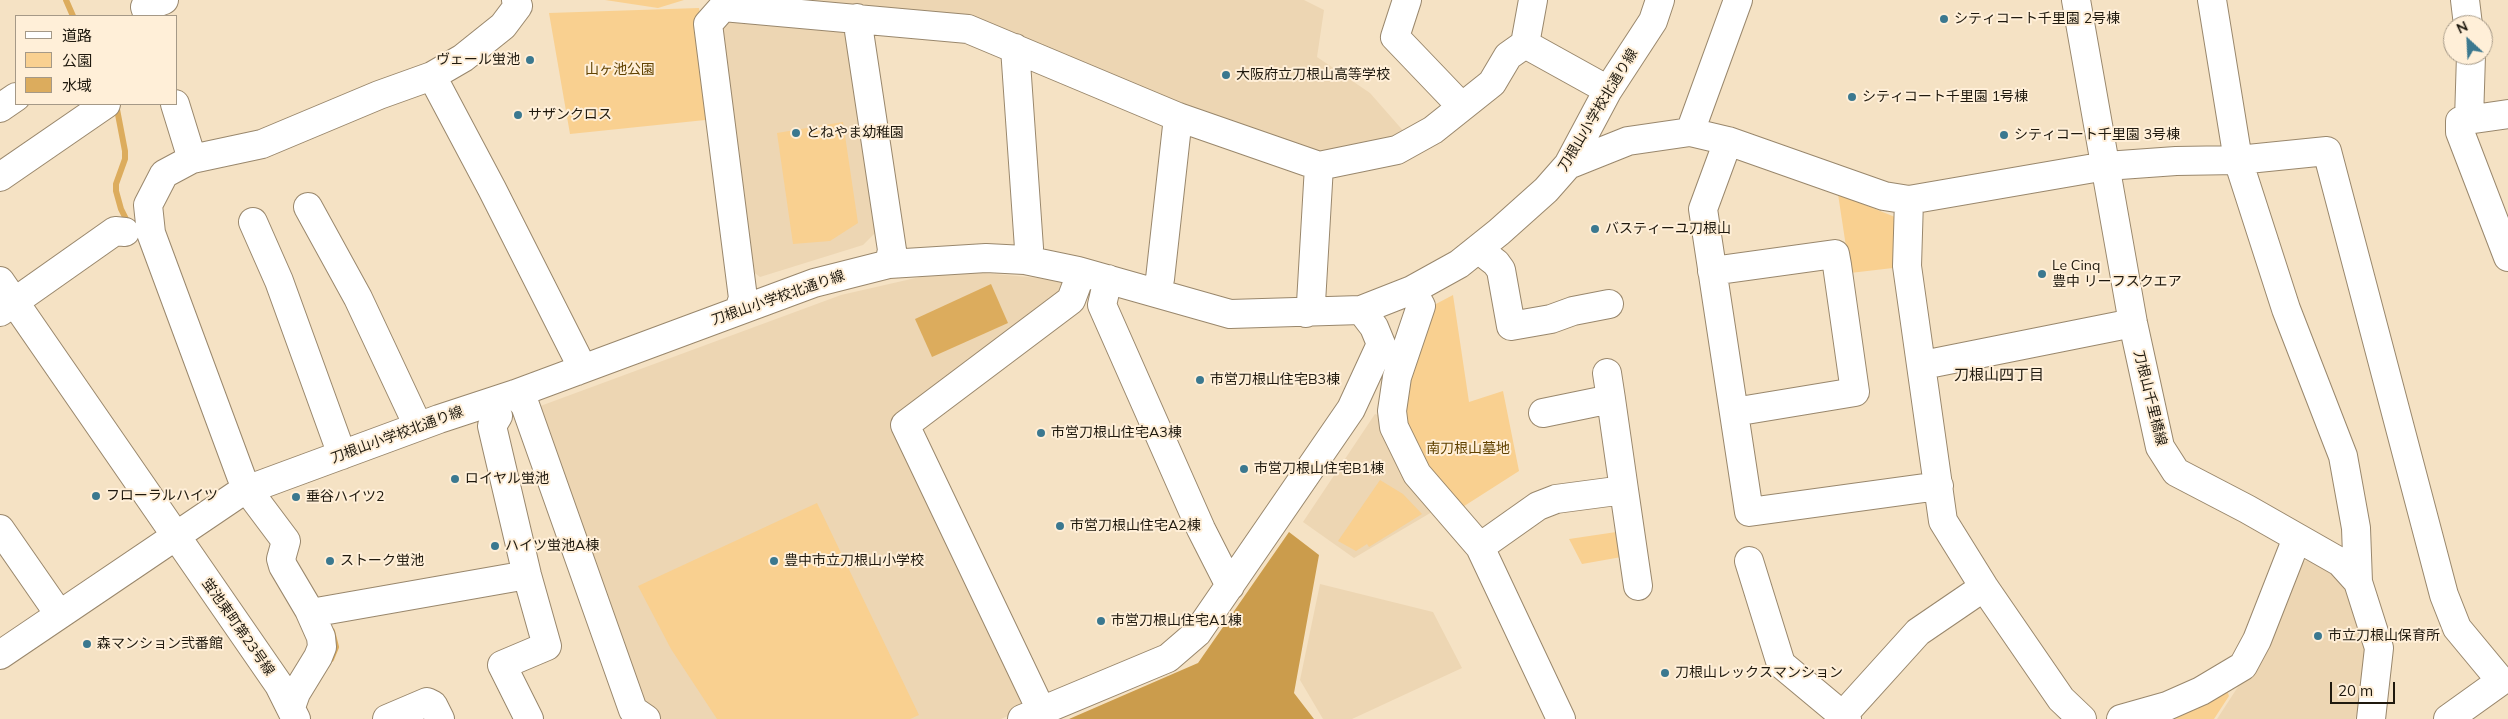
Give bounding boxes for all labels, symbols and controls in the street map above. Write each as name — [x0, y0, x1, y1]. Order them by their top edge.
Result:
place label: シティコート千里園 2号棟 — [1954, 11, 2120, 27]
marker: シティコート千里園 2号棟 — [1938, 13, 1950, 25]
legend — [15, 15, 178, 105]
north arrow — [2443, 15, 2493, 65]
text: N — [2453, 17, 2471, 38]
text: 道路 — [62, 26, 92, 45]
street label: 刀根山小学校北通り線 — [1555, 46, 1641, 174]
text: 公園 — [62, 51, 92, 70]
place label: ヴェール蛍池 — [436, 52, 520, 68]
marker: ヴェール蛍池 — [524, 54, 536, 66]
park label: 山ヶ池公園 — [585, 62, 655, 78]
place label: 大阪府立刀根山高等学校 — [1236, 67, 1390, 83]
marker: 大阪府立刀根山高等学校 — [1220, 69, 1232, 81]
text: 水域 — [62, 76, 92, 95]
place label: シティコート千里園 1号棟 — [1862, 89, 2028, 105]
marker: シティコート千里園 1号棟 — [1846, 91, 1858, 103]
place label: サザンクロス — [528, 107, 612, 123]
marker: サザンクロス — [512, 109, 524, 121]
place label: とねやま幼稚園 — [806, 125, 904, 141]
marker: とねやま幼稚園 — [790, 127, 802, 139]
place label: シティコート千里園 3号棟 — [2014, 127, 2180, 143]
marker: シティコート千里園 3号棟 — [1998, 129, 2010, 141]
place label: バスティーユ刀根山 — [1605, 221, 1731, 237]
marker: バスティーユ刀根山 — [1589, 223, 1601, 235]
place label: Le Cinq 豊中 リーフスクエア — [2052, 258, 2182, 290]
street label: 刀根山小学校北通り線 — [709, 267, 847, 329]
marker: Le Cinq 豊中 リーフスクエア — [2036, 268, 2048, 280]
street label: 刀根山千里橋線 — [2130, 348, 2170, 448]
district label: 刀根山四丁目 — [1954, 366, 2044, 384]
place label: 市営刀根山住宅B3棟 — [1210, 372, 1340, 388]
marker: 市営刀根山住宅B3棟 — [1194, 374, 1206, 386]
street label: 刀根山小学校北通り線 — [328, 403, 466, 467]
place label: 市営刀根山住宅A3棟 — [1051, 425, 1182, 441]
marker: 市営刀根山住宅A3棟 — [1035, 427, 1047, 439]
park label: 南刀根山墓地 — [1426, 441, 1510, 457]
place label: 市営刀根山住宅B1棟 — [1254, 461, 1384, 477]
marker: 市営刀根山住宅B1棟 — [1238, 463, 1250, 475]
place label: ロイヤル蛍池 — [465, 471, 549, 487]
marker: ロイヤル蛍池 — [449, 473, 461, 485]
place label: フローラルハイツ — [106, 488, 218, 504]
place label: 垂谷ハイツ2 — [306, 489, 384, 505]
marker: フローラルハイツ — [90, 490, 102, 502]
marker: 垂谷ハイツ2 — [290, 491, 302, 503]
place label: 市営刀根山住宅A2棟 — [1070, 518, 1201, 534]
marker: 市営刀根山住宅A2棟 — [1054, 520, 1066, 532]
place label: ハイツ蛍池A棟 — [505, 538, 599, 554]
marker: ハイツ蛍池A棟 — [489, 540, 501, 552]
place label: ストーク蛍池 — [340, 553, 424, 569]
place label: 豊中市立刀根山小学校 — [784, 553, 924, 569]
marker: ストーク蛍池 — [324, 555, 336, 567]
marker: 豊中市立刀根山小学校 — [768, 555, 780, 567]
street label: 蛍池東町第23号線 — [198, 575, 278, 679]
place label: 市営刀根山住宅A1棟 — [1111, 613, 1242, 629]
marker: 市営刀根山住宅A1棟 — [1095, 615, 1107, 627]
place label: 市立刀根山保育所 — [2328, 628, 2440, 644]
marker: 市立刀根山保育所 — [2312, 630, 2324, 642]
place label: 森マンション弐番館 — [97, 636, 223, 652]
marker: 森マンション弐番館 — [81, 638, 93, 650]
place label: 刀根山レックスマンション — [1675, 665, 1843, 681]
marker: 刀根山レックスマンション — [1659, 667, 1671, 679]
scale bar — [2333, 672, 2398, 704]
text: 20 m — [2338, 681, 2373, 700]

